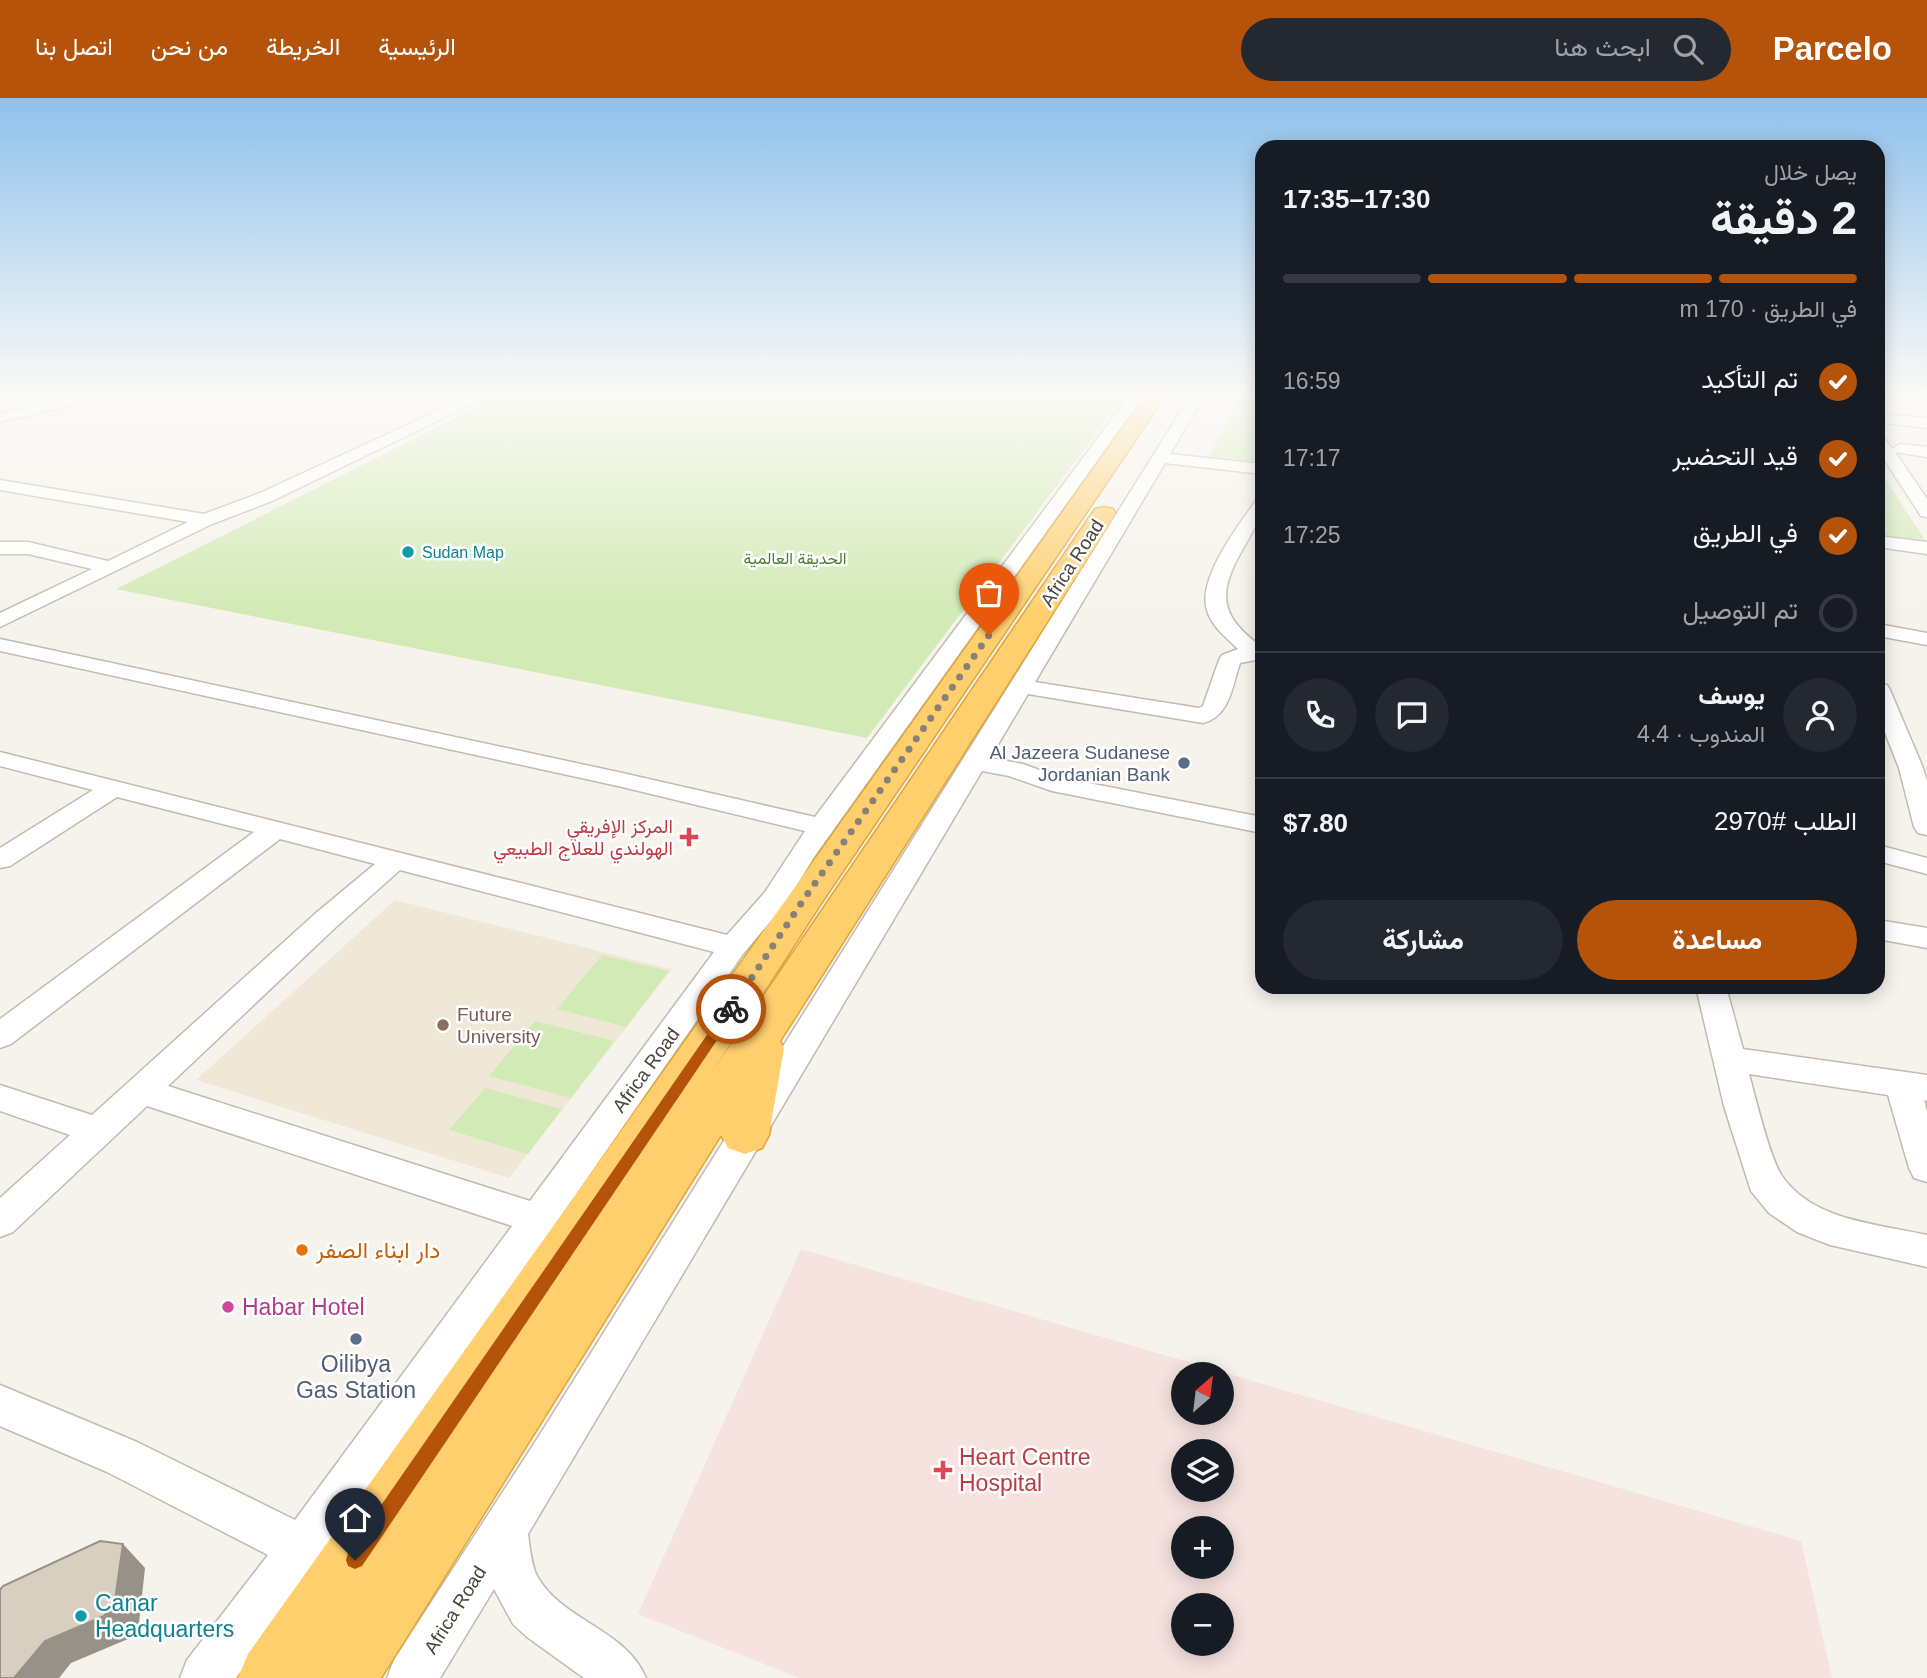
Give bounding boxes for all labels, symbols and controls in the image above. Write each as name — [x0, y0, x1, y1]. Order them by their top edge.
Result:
search box — [1241, 18, 1731, 81]
icon: search — [1669, 30, 1707, 68]
text: Parcelo — [1773, 30, 1892, 67]
text: ابحث هنا — [1554, 32, 1651, 62]
text: اتصل بنا — [35, 33, 113, 60]
text: من نحن — [151, 33, 228, 60]
text: الخريطة — [266, 33, 340, 60]
text: الرئيسية — [378, 33, 456, 60]
text: يصل خلال — [1764, 159, 1857, 185]
text: 17:30–17:35 — [1283, 184, 1430, 214]
text: 2 دقيقة — [1710, 192, 1857, 244]
text: في الطريق · 170 m — [1680, 296, 1857, 322]
icon: check — [1819, 363, 1857, 401]
text: تم التأكيد — [1701, 364, 1798, 394]
text: 16:59 — [1283, 368, 1341, 394]
icon: check — [1819, 440, 1857, 478]
text: قيد التحضير — [1672, 441, 1798, 471]
text: 17:17 — [1283, 445, 1341, 471]
street label: Africa Road — [1036, 516, 1108, 610]
icon: check — [1819, 517, 1857, 555]
text: في الطريق — [1693, 518, 1798, 548]
text: 17:25 — [1283, 522, 1341, 548]
marker: Sudan Map — [400, 544, 416, 560]
place label: Sudan Map — [422, 544, 504, 561]
park label: الحديقة العالمية — [744, 550, 846, 568]
pin — [959, 563, 1019, 635]
icon: bag — [970, 574, 1008, 612]
text: تم التوصيل — [1682, 595, 1798, 625]
button: phone — [1283, 678, 1357, 752]
button: chat — [1375, 678, 1449, 752]
button: person — [1783, 678, 1857, 752]
text: يوسف — [1698, 680, 1765, 710]
text: المندوب · 4.4 — [1637, 721, 1765, 747]
place label: Al Jazeera Sudanese Jordanian Bank — [989, 742, 1170, 785]
marker: Al Jazeera Sudanese Jordanian Bank — [1176, 755, 1192, 771]
text: الطلب #2970 — [1714, 806, 1857, 836]
text: $7.80 — [1283, 808, 1348, 838]
place label: المركز الإفريقي الهولندي للعلاج الطبيعي — [493, 816, 673, 864]
marker: المركز الإفريقي الهولندي للعلاج الطبيعي — [679, 827, 699, 847]
button: مشاركة — [1283, 900, 1563, 980]
button: مساعدة — [1577, 900, 1857, 980]
courier — [696, 974, 766, 1044]
icon: bike — [712, 990, 750, 1028]
place label: Future University — [457, 1004, 541, 1047]
marker: Future University — [435, 1017, 451, 1033]
street label: Africa Road — [608, 1024, 684, 1116]
place label: دار ابناء الصفر — [315, 1237, 440, 1265]
marker: دار ابناء الصفر — [294, 1242, 310, 1258]
place label: Habar Hotel — [242, 1294, 365, 1320]
marker: Habar Hotel — [220, 1299, 236, 1315]
marker: Oilibya Gas Station — [348, 1331, 364, 1347]
place label: Oilibya Gas Station — [296, 1351, 416, 1403]
north arrow — [1171, 1362, 1234, 1424]
map controls — [1171, 1362, 1234, 1656]
button: layers — [1171, 1439, 1234, 1502]
place label: Heart Centre Hospital — [959, 1444, 1091, 1496]
marker: Heart Centre Hospital — [933, 1460, 953, 1480]
pin — [325, 1488, 385, 1560]
icon: home — [336, 1499, 374, 1537]
button: + — [1171, 1516, 1234, 1579]
street label: Africa Road — [420, 1562, 490, 1658]
place label: Canar Headquarters — [95, 1590, 234, 1642]
button: − — [1171, 1593, 1234, 1656]
marker: Canar Headquarters — [73, 1608, 89, 1624]

